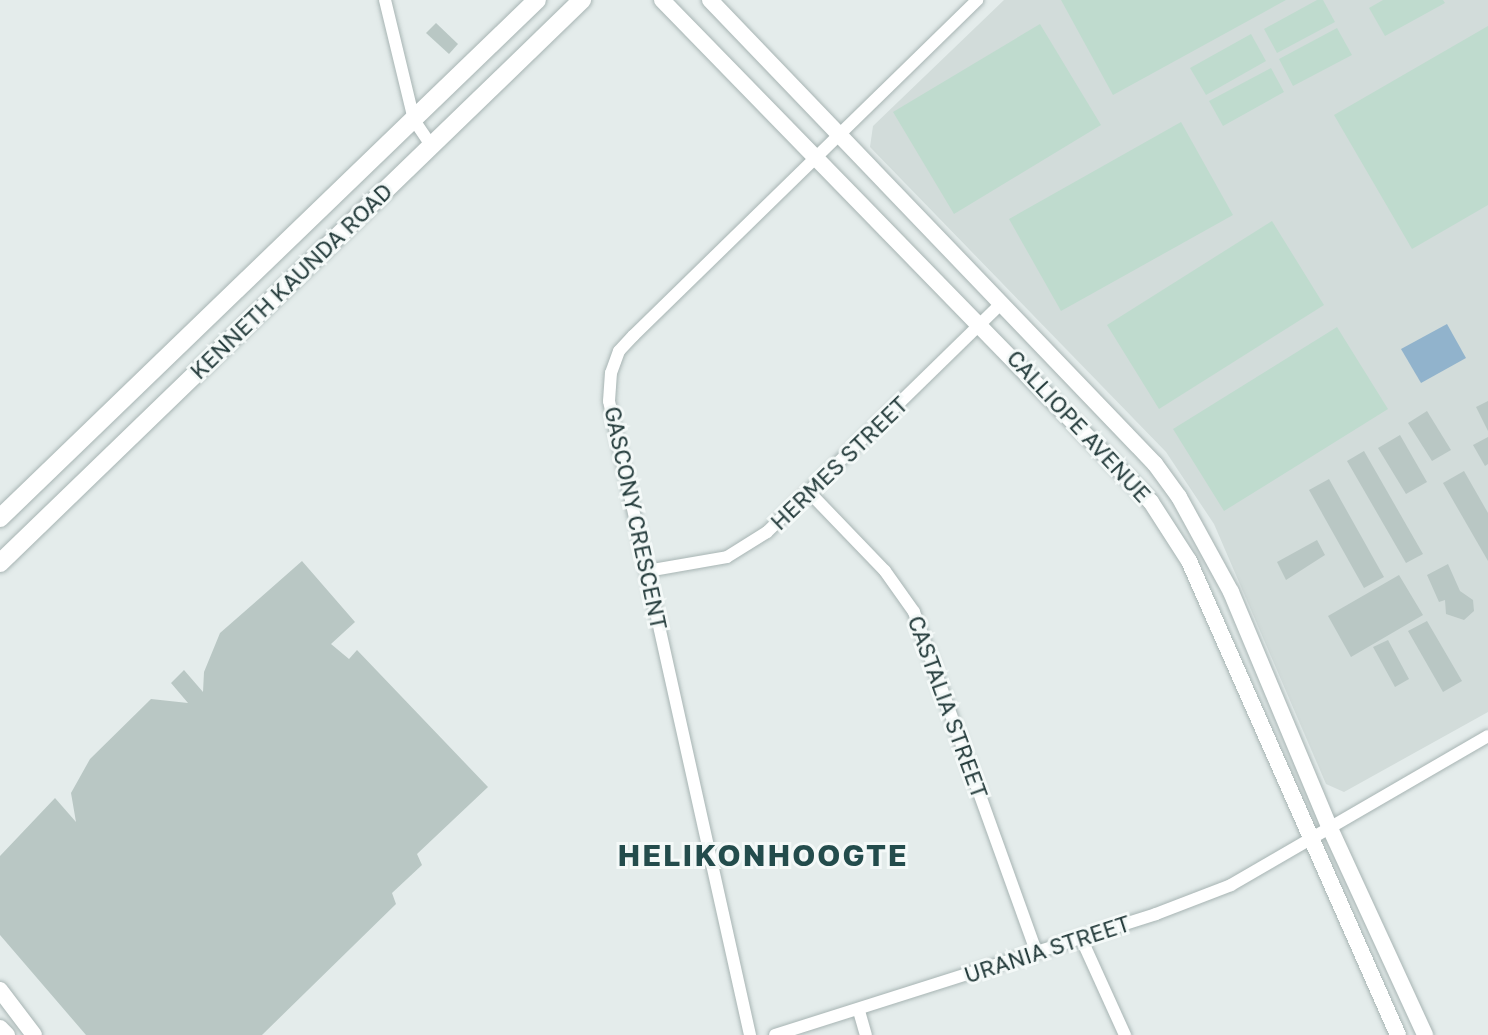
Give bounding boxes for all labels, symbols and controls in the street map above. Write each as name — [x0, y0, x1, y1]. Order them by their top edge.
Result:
street label: KENNETH KAUNDA ROAD — [185, 178, 397, 384]
street label: CALLIOPE AVENUE — [1002, 345, 1156, 507]
street label: HERMES STREET — [765, 391, 913, 535]
street label: GASCONY CRESCENT — [599, 404, 673, 632]
street label: CASTALIA STREET — [903, 612, 993, 802]
district label: HELIKONHOOGTE — [618, 837, 908, 873]
street label: URANIA STREET — [961, 910, 1133, 988]

